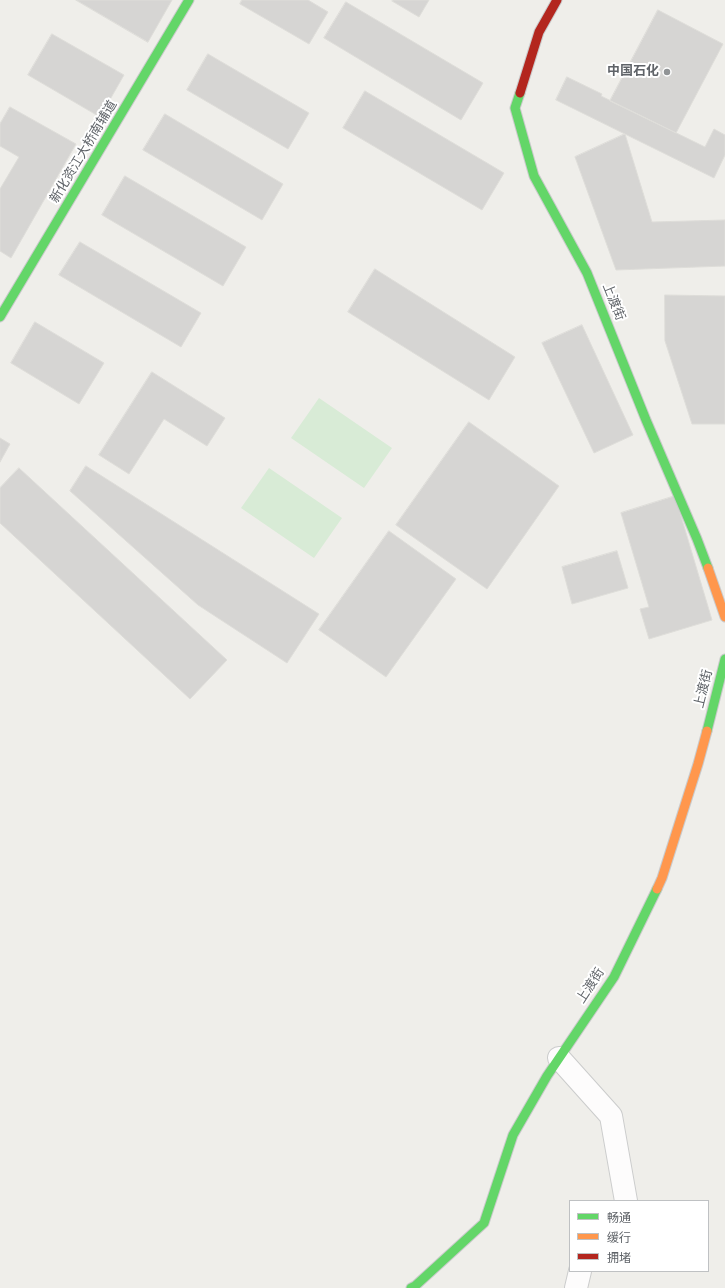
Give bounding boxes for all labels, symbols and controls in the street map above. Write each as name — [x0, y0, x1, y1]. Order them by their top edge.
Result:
place label: 中国石化 — [607, 64, 659, 80]
marker: 中国石化 — [662, 67, 672, 77]
street label: 新化资江大桥南辅道 — [47, 98, 121, 206]
street label: 上渡街 — [598, 281, 628, 323]
street label: 上渡街 — [692, 668, 716, 710]
street label: 上渡街 — [574, 965, 608, 1007]
legend — [569, 1200, 709, 1272]
text: 畅通 — [607, 1211, 631, 1225]
text: 缓行 — [607, 1231, 631, 1245]
text: 拥堵 — [607, 1251, 631, 1265]

